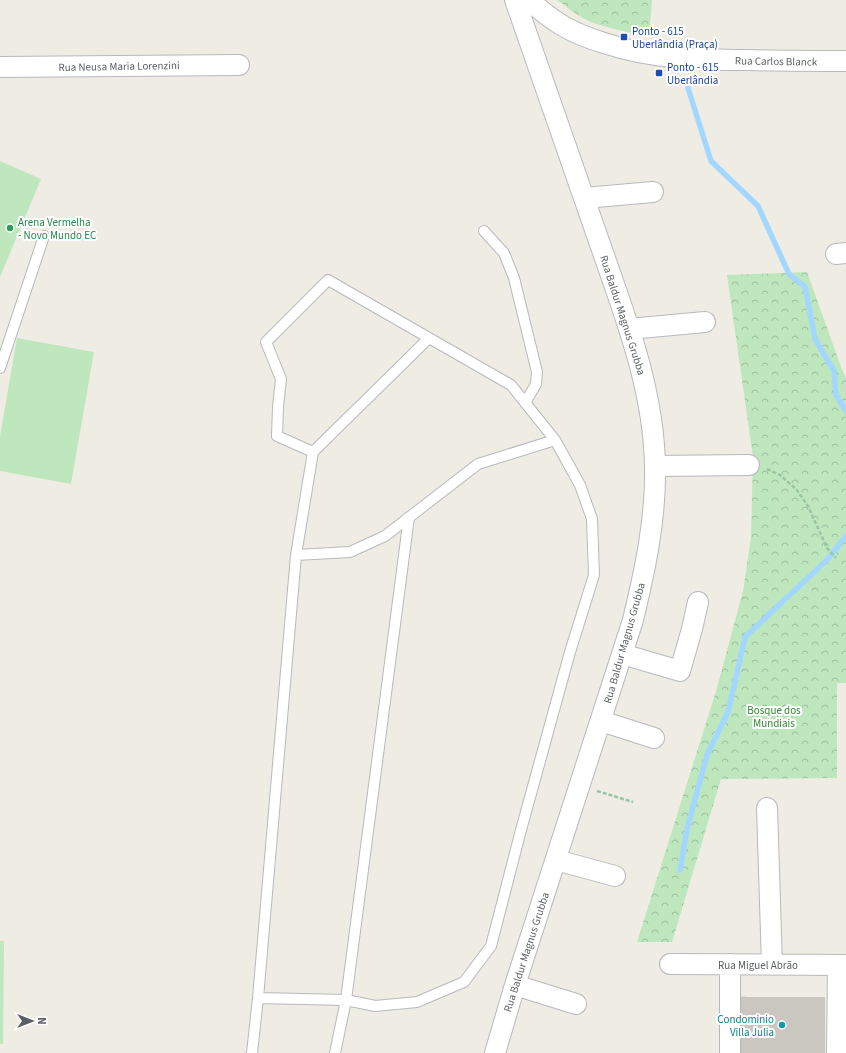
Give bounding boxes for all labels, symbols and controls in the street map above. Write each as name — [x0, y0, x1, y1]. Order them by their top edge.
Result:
place label: Ponto - 615 Uberlândia (Praça) — [632, 24, 718, 52]
marker: Ponto - 615 Uberlândia (Praça) — [619, 32, 629, 42]
street label: Rua Carlos Blanck — [735, 53, 818, 70]
street label: Rua Neusa Maria Lorenzini — [58, 58, 180, 75]
place label: Ponto - 615 Uberlândia — [667, 60, 719, 88]
marker: Ponto - 615 Uberlândia — [654, 68, 664, 78]
place label: Arena Vermelha - Novo Mundo EC — [18, 215, 96, 243]
marker: Arena Vermelha - Novo Mundo EC — [5, 223, 15, 233]
street label: Rua Baldur Magnus Grubba — [596, 253, 649, 377]
street label: Rua Baldur Magnus Grubba — [600, 581, 649, 705]
park label: Bosque dos Mundiais — [747, 703, 801, 731]
street label: Rua Baldur Magnus Grubba — [500, 890, 553, 1014]
street label: Rua Miguel Abrão — [718, 958, 798, 973]
north arrow — [12, 1001, 52, 1041]
place label: Condominio Villa Julia — [717, 1012, 774, 1040]
text: N — [34, 1017, 49, 1025]
marker: Condominio Villa Julia — [777, 1020, 787, 1030]

